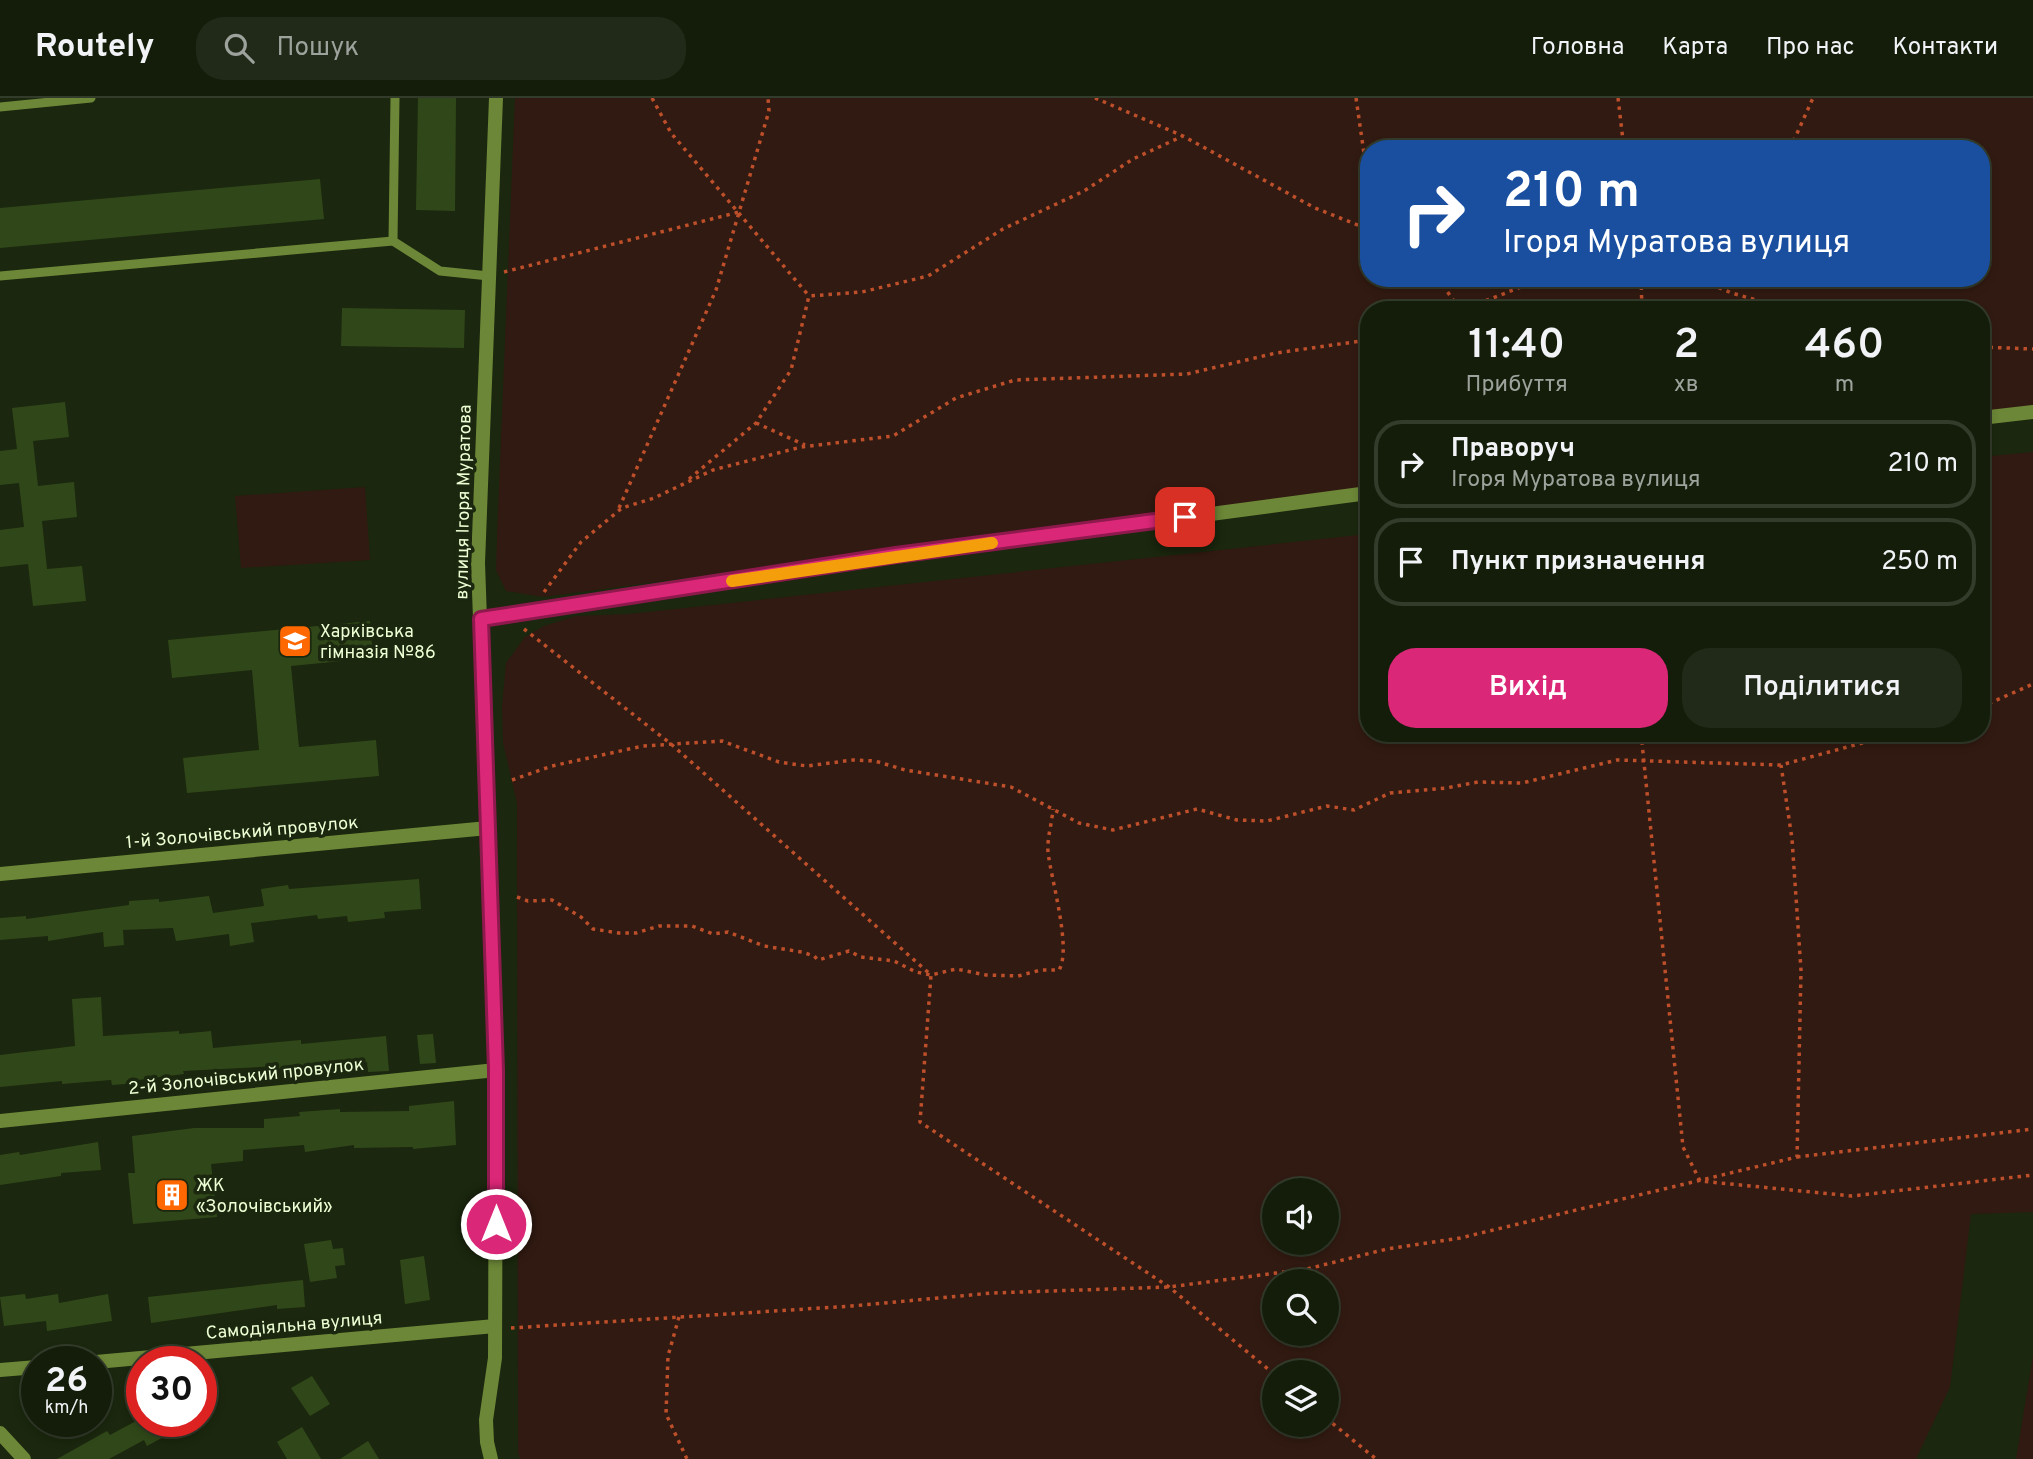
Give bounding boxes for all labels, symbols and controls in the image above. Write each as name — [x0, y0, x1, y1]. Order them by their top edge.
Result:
search box — [196, 17, 686, 80]
text: Routely — [35, 27, 154, 69]
icon: search — [220, 29, 258, 67]
text: Пошук — [276, 32, 359, 65]
text: Головна — [1531, 33, 1624, 63]
text: Карта — [1662, 33, 1728, 63]
text: Про нас — [1766, 33, 1854, 63]
text: Контакти — [1892, 33, 1998, 63]
text: 210 m — [1503, 163, 1640, 225]
icon: right — [1388, 168, 1479, 259]
text: Ігоря Муратова вулиця — [1503, 224, 1850, 264]
text: 11:40 — [1468, 320, 1565, 373]
text: 2 — [1673, 320, 1699, 373]
text: 460 — [1805, 320, 1884, 373]
text: Прибуття — [1466, 371, 1568, 400]
text: хв — [1674, 371, 1699, 400]
text: m — [1835, 371, 1854, 400]
street label: вулиця Ігоря Муратова — [451, 404, 478, 600]
text: Праворуч — [1451, 433, 1575, 466]
icon: right — [1392, 445, 1430, 483]
text: 210 m — [1888, 448, 1958, 481]
text: Ігоря Муратова вулиця — [1451, 466, 1701, 495]
pin — [1155, 487, 1215, 547]
icon: arrive — [1166, 498, 1204, 536]
icon: arrive — [1392, 543, 1430, 581]
text: Пункт призначення — [1451, 546, 1705, 579]
text: 250 m — [1881, 546, 1958, 579]
place label: Харківська гімназія №86 — [320, 621, 436, 665]
school or university icon: Харківська гімназія №86 — [276, 622, 314, 660]
button: Вихід — [1388, 648, 1668, 728]
button: Поділитися — [1682, 648, 1962, 728]
street label: 1-й Золочівський провулок — [125, 812, 359, 855]
street label: 2-й Золочівський провулок — [127, 1054, 365, 1101]
place label: ЖК «Золочівський» — [196, 1175, 333, 1219]
building icon: ЖК «Золочівський» — [153, 1176, 191, 1214]
map controls — [1262, 1178, 1339, 1437]
button: sound — [1262, 1178, 1339, 1255]
position arrow — [459, 1187, 533, 1261]
button: search — [1262, 1269, 1339, 1346]
street label: Самодіяльна вулиця — [205, 1307, 383, 1346]
speed limit sign: 30 — [126, 1346, 217, 1437]
text: 26 — [45, 1360, 88, 1404]
button: layers — [1262, 1360, 1339, 1437]
text: km/h — [45, 1397, 88, 1420]

